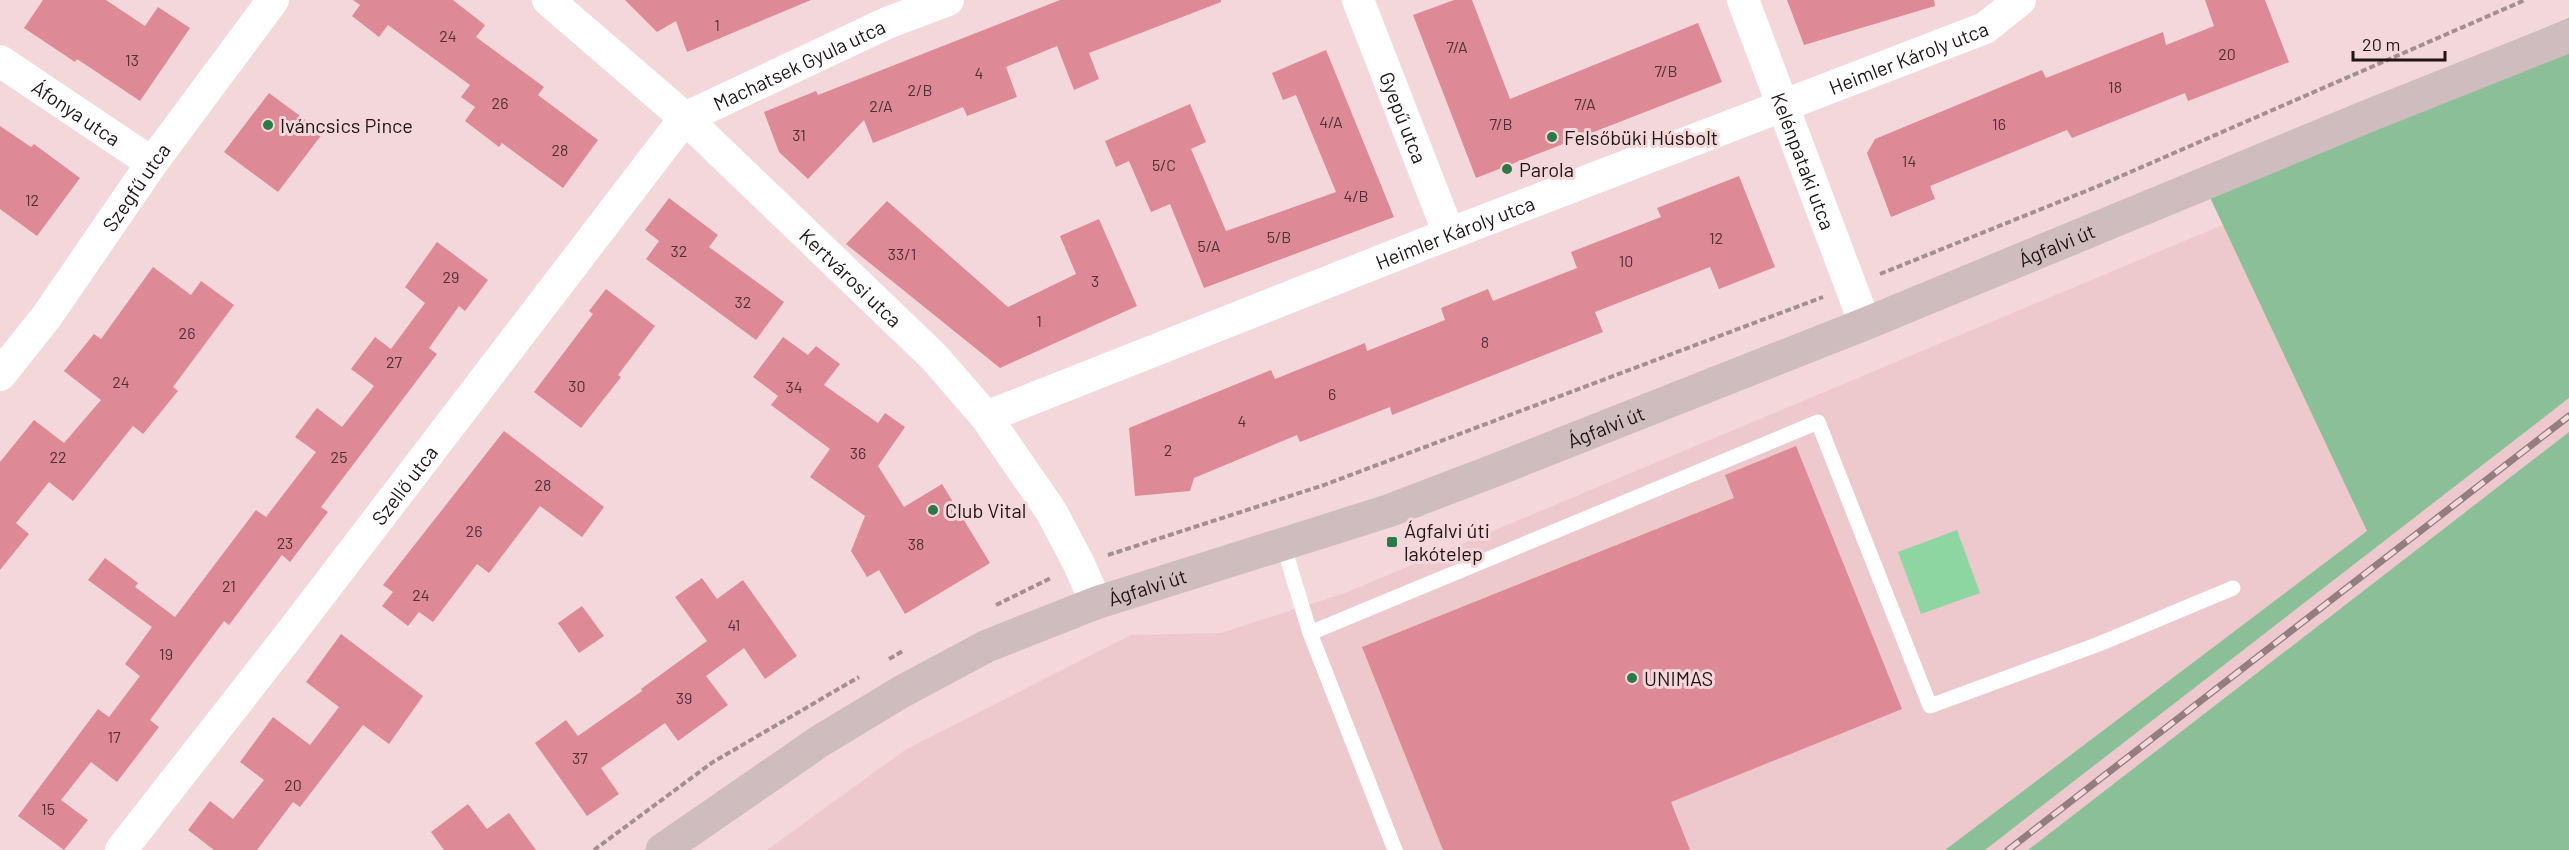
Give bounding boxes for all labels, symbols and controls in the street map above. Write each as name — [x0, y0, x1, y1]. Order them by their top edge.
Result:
street label: Machatsek Gyula utca — [709, 14, 889, 115]
house number: 1 — [714, 15, 720, 34]
street label: Heimler Károly utca — [1825, 16, 1991, 99]
scale bar — [2353, 24, 2444, 62]
house number: 24 — [439, 26, 457, 45]
text: 20 m — [2362, 33, 2400, 55]
house number: 7/A — [1446, 37, 1468, 56]
house number: 20 — [2218, 44, 2236, 63]
house number: 13 — [125, 50, 139, 69]
house number: 7/B — [1654, 61, 1678, 80]
house number: 4 — [975, 63, 983, 82]
street label: Gyepű utca — [1375, 68, 1432, 167]
street label: Áfonya utca — [28, 74, 125, 150]
house number: 18 — [2108, 77, 2122, 96]
house number: 2/B — [907, 80, 933, 99]
street label: Kelénpataki utca — [1767, 89, 1840, 233]
house number: 26 — [492, 93, 508, 112]
house number: 7/A — [1574, 94, 1596, 113]
house number: 2/A — [869, 96, 893, 115]
house number: 4/A — [1319, 112, 1343, 131]
place label: Iváncsics Pince — [280, 113, 413, 137]
house number: 7/B — [1489, 114, 1513, 133]
house number: 16 — [1992, 114, 2006, 133]
marker: Iváncsics Pince — [261, 118, 275, 132]
house number: 31 — [792, 125, 806, 144]
place label: Felsőbüki Húsbolt — [1564, 125, 1718, 149]
marker: Felsőbüki Húsbolt — [1545, 130, 1559, 144]
street label: Szegfű utca — [97, 138, 175, 236]
house number: 28 — [552, 140, 568, 159]
house number: 14 — [1902, 151, 1916, 170]
house number: 5/C — [1152, 155, 1176, 174]
place label: Parola — [1519, 157, 1574, 181]
marker: Parola — [1500, 162, 1514, 176]
house number: 4/B — [1343, 186, 1369, 205]
house number: 12 — [25, 190, 39, 209]
street label: Heimler Károly utca — [1372, 190, 1538, 274]
street label: Ágfalvi út — [2015, 218, 2098, 271]
street label: Kertvárosi utca — [795, 223, 907, 332]
house number: 5/B — [1267, 227, 1291, 246]
house number: 12 — [1709, 228, 1723, 247]
house number: 5/A — [1197, 236, 1221, 255]
house number: 32 — [671, 241, 687, 260]
house number: 33/1 — [888, 244, 916, 263]
house number: 10 — [1619, 251, 1633, 270]
house number: 29 — [443, 267, 459, 286]
house number: 3 — [1091, 271, 1099, 290]
house number: 32 — [735, 292, 751, 311]
house number: 1 — [1036, 311, 1042, 330]
house number: 26 — [179, 323, 195, 342]
house number: 8 — [1481, 332, 1489, 351]
house number: 27 — [386, 352, 402, 371]
house number: 24 — [112, 372, 130, 391]
house number: 30 — [568, 376, 586, 395]
house number: 34 — [785, 377, 803, 396]
house number: 6 — [1328, 384, 1336, 403]
street label: Ágfalvi út — [1564, 400, 1648, 452]
house number: 4 — [1238, 411, 1246, 430]
street label: Szellő utca — [366, 440, 442, 529]
house number: 2 — [1164, 440, 1172, 459]
house number: 36 — [850, 443, 866, 462]
house number: 22 — [49, 447, 67, 466]
house number: 25 — [331, 447, 347, 466]
house number: 28 — [535, 475, 551, 494]
place label: Club Vital — [945, 498, 1026, 522]
marker: Club Vital — [926, 503, 940, 517]
place label: Ágfalvi úti lakótelep — [1404, 518, 1490, 565]
house number: 26 — [466, 521, 482, 540]
house number: 23 — [277, 533, 293, 552]
house number: 38 — [908, 534, 924, 553]
marker: Ágfalvi úti lakótelep — [1385, 535, 1399, 549]
street label: Ágfalvi út — [1105, 563, 1189, 610]
house number: 21 — [222, 576, 236, 595]
house number: 24 — [412, 585, 430, 604]
house number: 41 — [728, 615, 740, 634]
house number: 19 — [159, 644, 173, 663]
place label: UNIMAS — [1644, 666, 1713, 690]
marker: UNIMAS — [1625, 671, 1639, 685]
house number: 39 — [676, 688, 692, 707]
house number: 17 — [107, 727, 121, 746]
house number: 37 — [572, 748, 588, 767]
house number: 20 — [284, 775, 302, 794]
house number: 15 — [41, 799, 55, 818]

